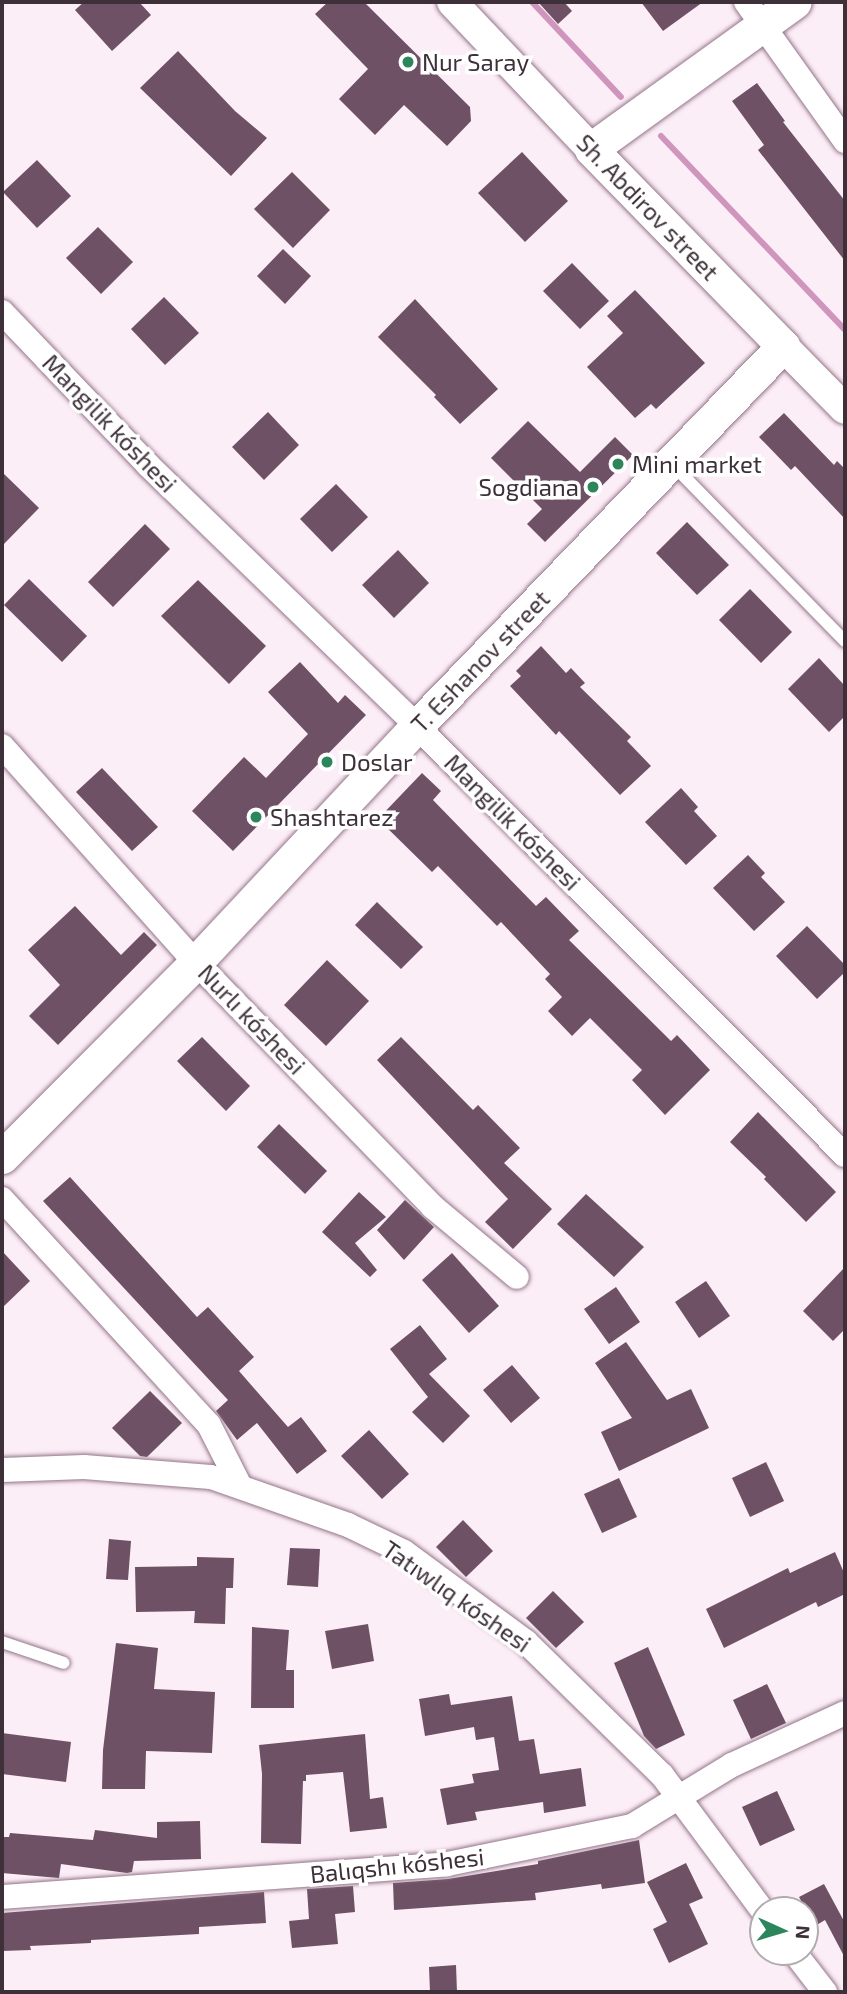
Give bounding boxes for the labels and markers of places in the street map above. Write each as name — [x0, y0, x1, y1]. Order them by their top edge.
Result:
place label: Nur Saray — [422, 48, 530, 76]
marker: Nur Saray — [400, 54, 416, 70]
place label: Mini market — [632, 450, 762, 478]
marker: Mini market — [610, 456, 626, 472]
place label: Sogdiana — [479, 473, 579, 501]
marker: Sogdiana — [585, 479, 601, 495]
place label: Doslar — [341, 748, 413, 776]
marker: Doslar — [319, 754, 335, 770]
place label: Shashtarez — [270, 803, 393, 831]
marker: Shashtarez — [248, 809, 264, 825]

